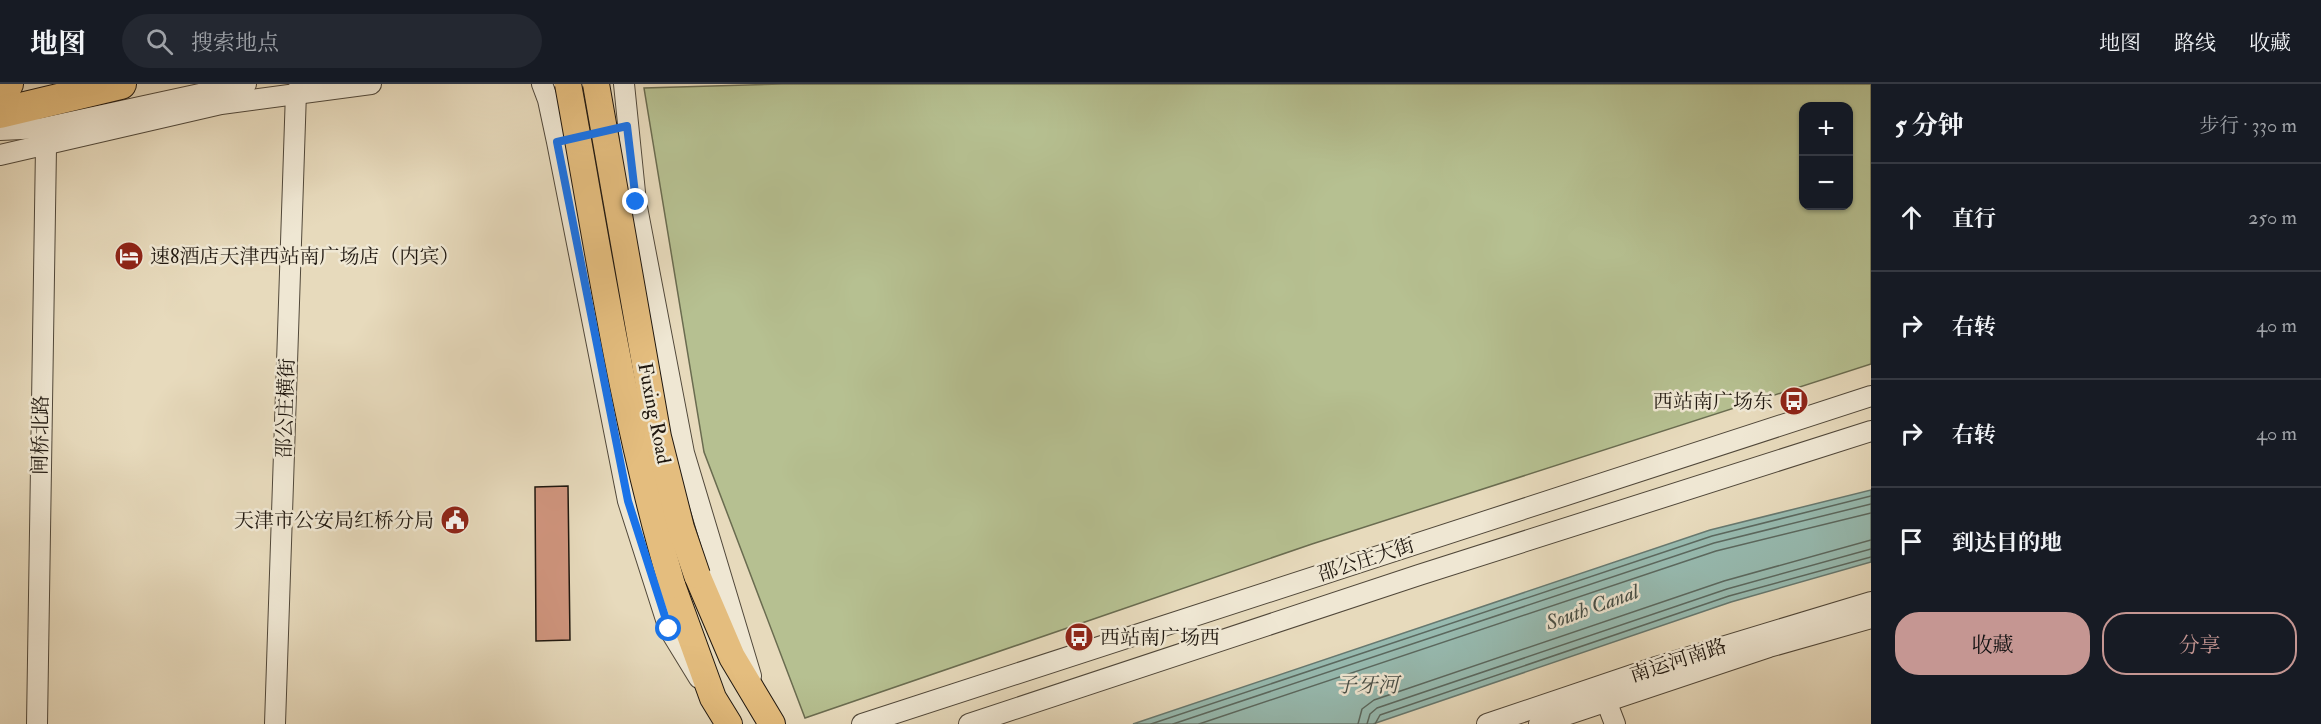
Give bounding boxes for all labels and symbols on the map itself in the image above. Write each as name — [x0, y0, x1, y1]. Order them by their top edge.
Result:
route end — [622, 188, 648, 214]
hotel icon: 速8酒店天津西站南广场店（内宾） — [113, 240, 145, 272]
place label: 速8酒店天津西站南广场店（内宾） — [150, 244, 459, 269]
street label: 邵公庄横街 — [271, 358, 300, 458]
street label: Fuxing Road — [632, 360, 677, 466]
bus stop icon: 西站南广场东 — [1778, 385, 1810, 417]
place label: 西站南广场东 — [1653, 389, 1773, 414]
street label: 闸桥北路 — [27, 395, 54, 475]
public building icon: 天津市公安局红桥分局 — [439, 504, 471, 536]
place label: 天津市公安局红桥分局 — [234, 508, 434, 533]
street label: 邵公庄大街 — [1315, 532, 1418, 587]
water label: South Canal — [1541, 577, 1644, 637]
route start — [655, 615, 681, 641]
bus stop icon: 西站南广场西 — [1063, 621, 1095, 653]
place label: 西站南广场西 — [1100, 625, 1220, 650]
street label: 南运河南路 — [1627, 633, 1730, 688]
water label: 子牙河 — [1336, 672, 1402, 699]

